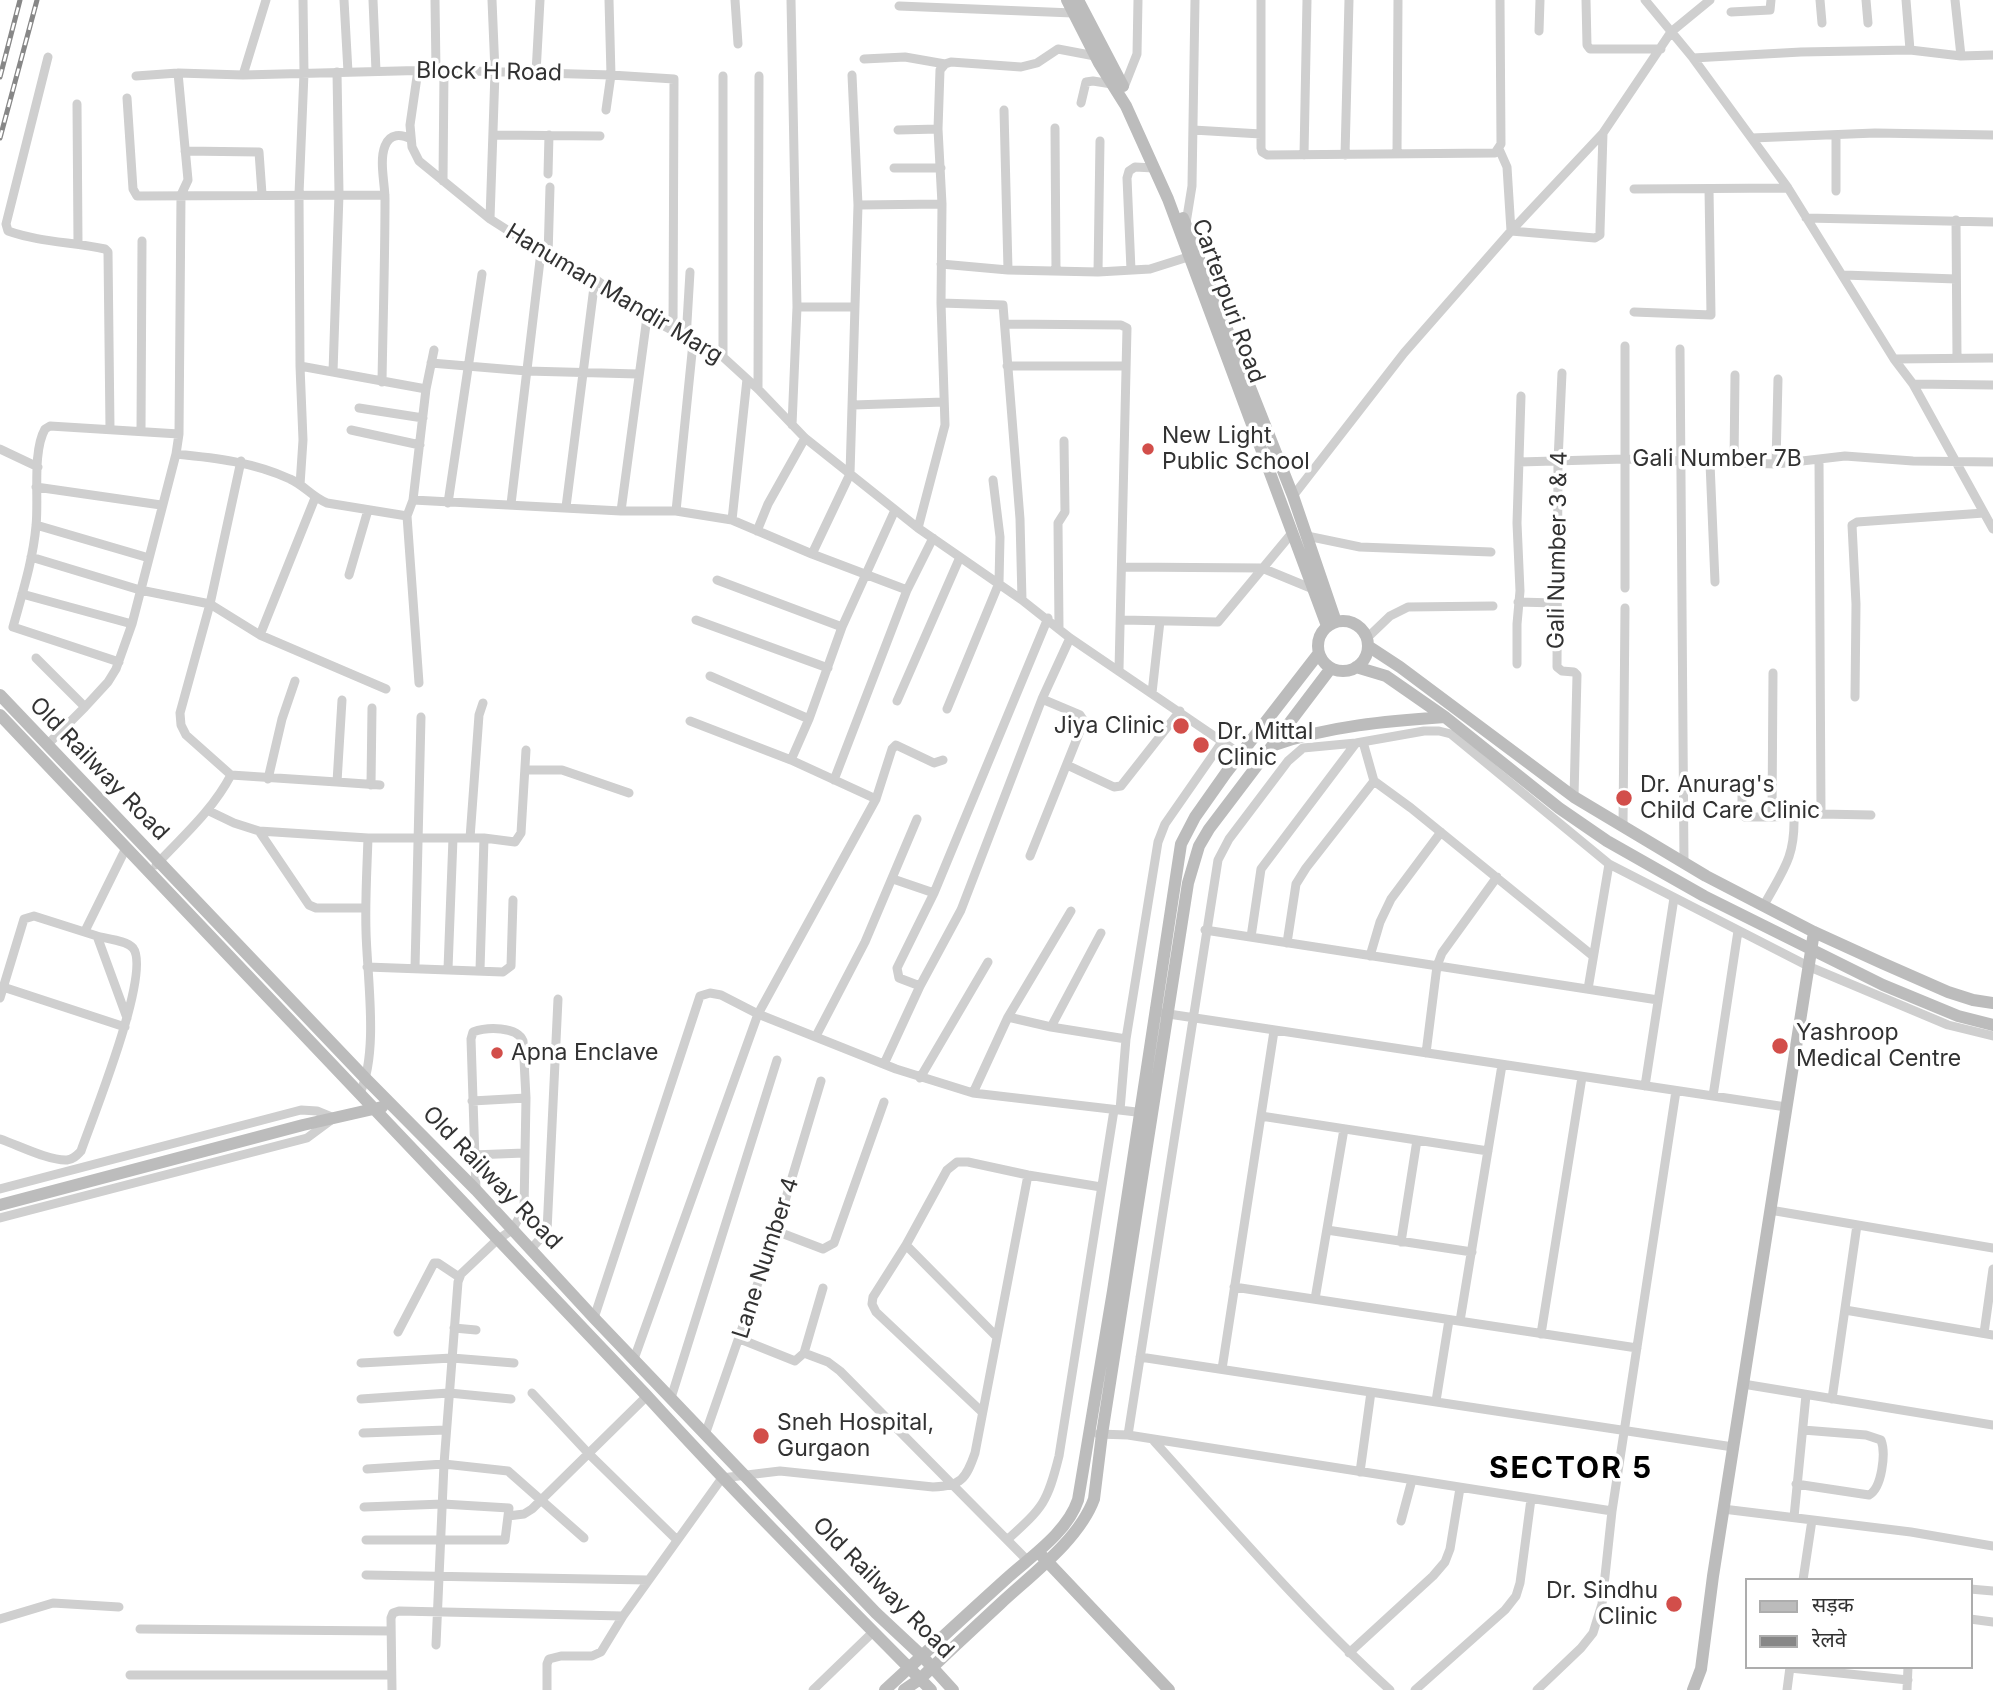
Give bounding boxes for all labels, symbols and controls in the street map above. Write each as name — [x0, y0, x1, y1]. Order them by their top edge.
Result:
street label: Block H Road — [416, 57, 562, 87]
street label: Carterpuri Road — [1186, 215, 1270, 387]
street label: Hanuman Mandir Marg — [500, 218, 728, 370]
place label: New Light Public School — [1162, 422, 1310, 476]
marker: New Light Public School — [1140, 441, 1156, 457]
street label: Gali Number 7B — [1632, 445, 1802, 473]
street label: Gali Number 3 & 4 — [1542, 451, 1574, 649]
street label: Old Railway Road — [24, 692, 174, 846]
place label: Jiya Clinic — [1054, 712, 1165, 740]
marker: Jiya Clinic — [1171, 716, 1191, 736]
place label: Dr. Mittal Clinic — [1217, 718, 1313, 772]
marker: Dr. Mittal Clinic — [1191, 735, 1211, 755]
place label: Dr. Anurag's Child Care Clinic — [1640, 771, 1820, 825]
marker: Dr. Anurag's Child Care Clinic — [1614, 788, 1634, 808]
place label: Yashroop Medical Centre — [1796, 1019, 1961, 1073]
marker: Yashroop Medical Centre — [1770, 1036, 1790, 1056]
place label: Apna Enclave — [511, 1039, 659, 1067]
marker: Apna Enclave — [489, 1045, 505, 1061]
street label: Old Railway Road — [417, 1101, 567, 1255]
street label: Lane Number 4 — [727, 1174, 805, 1342]
place label: Sneh Hospital, Gurgaon — [777, 1409, 934, 1463]
marker: Sneh Hospital, Gurgaon — [751, 1426, 771, 1446]
district label: SECTOR 5 — [1490, 1451, 1652, 1487]
street label: Old Railway Road — [807, 1512, 959, 1664]
place label: Dr. Sindhu Clinic — [1546, 1577, 1658, 1631]
legend — [1744, 1578, 1972, 1669]
text: सड़क — [1812, 1592, 1854, 1617]
marker: Dr. Sindhu Clinic — [1664, 1594, 1684, 1614]
text: रेलवे — [1812, 1627, 1847, 1652]

